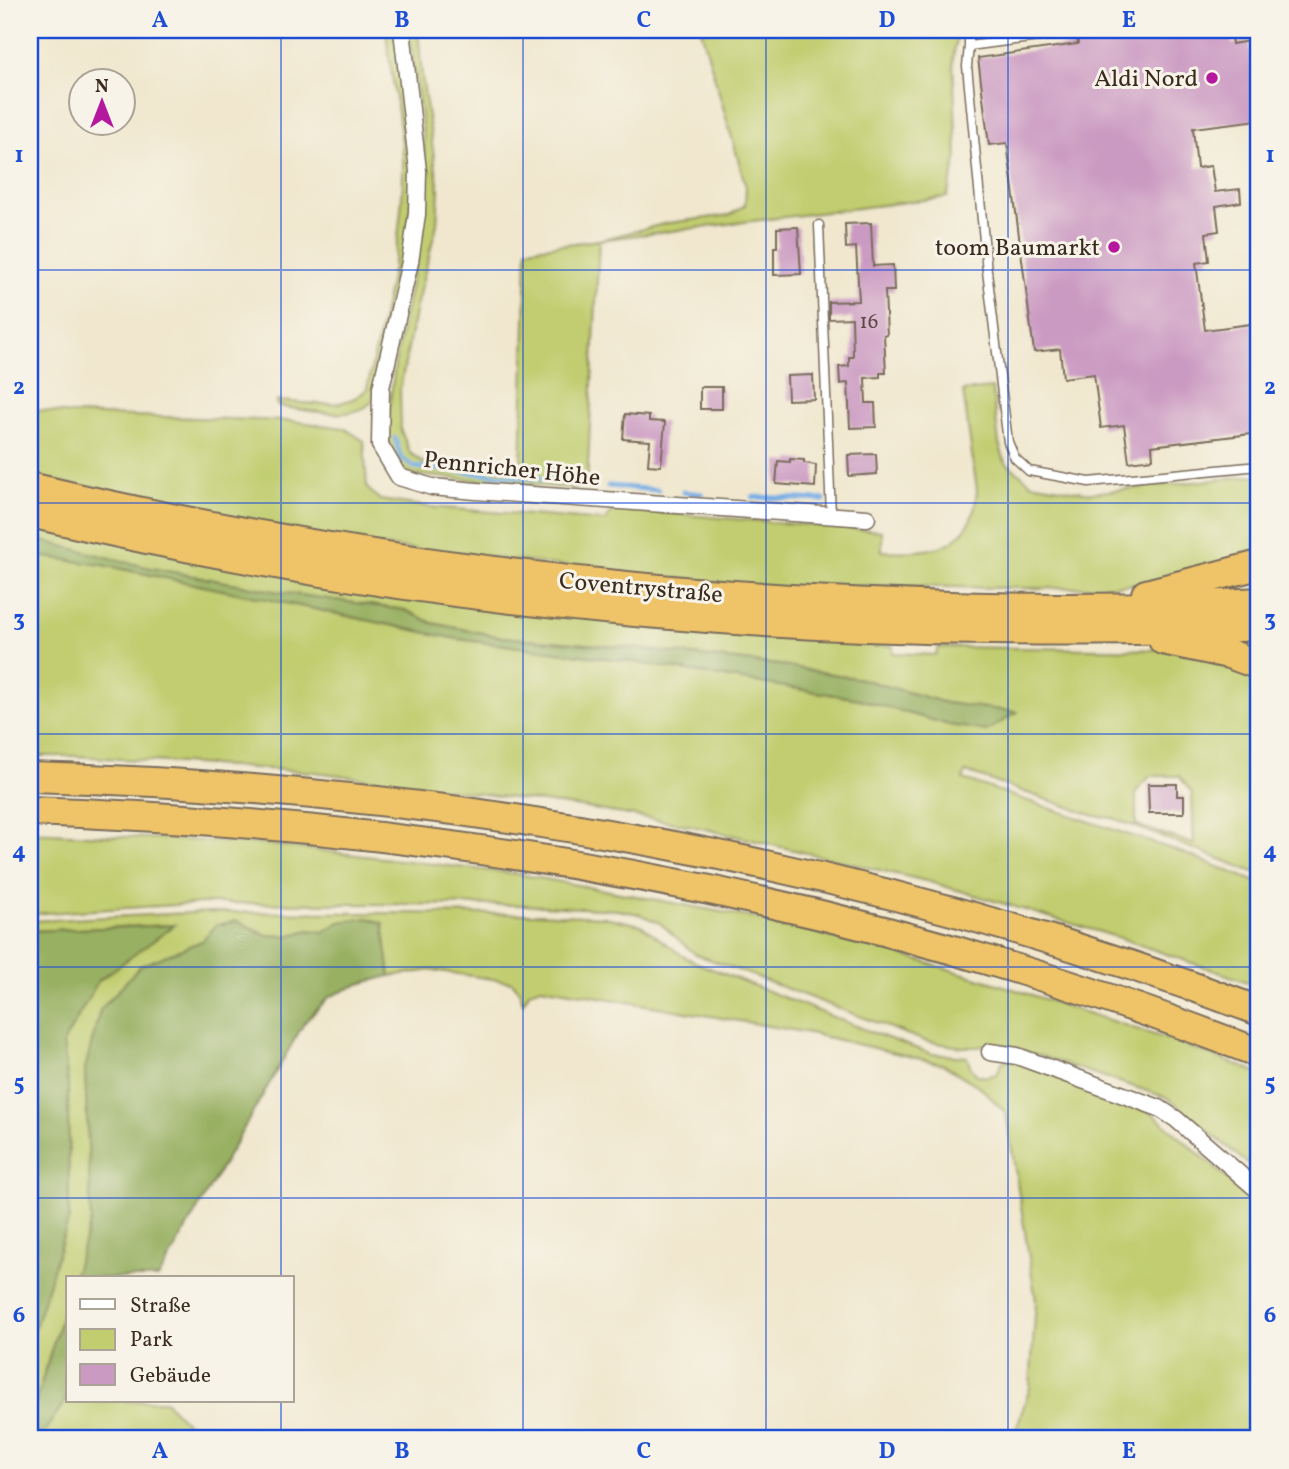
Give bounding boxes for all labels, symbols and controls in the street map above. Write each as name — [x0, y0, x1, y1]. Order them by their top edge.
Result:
text: A — [152, 5, 168, 37]
text: B — [394, 5, 410, 37]
text: C — [637, 5, 651, 37]
text: D — [879, 5, 896, 37]
text: E — [1122, 5, 1136, 37]
place label: Aldi Nord — [1094, 63, 1198, 97]
north arrow — [66, 66, 136, 136]
marker: Aldi Nord — [1204, 70, 1220, 86]
text: N — [95, 74, 109, 100]
text: 1 — [14, 140, 24, 172]
text: 1 — [1265, 140, 1275, 172]
place label: toom Baumarkt — [935, 232, 1100, 266]
marker: toom Baumarkt — [1106, 239, 1122, 255]
house number: 16 — [860, 308, 878, 337]
text: 2 — [13, 372, 25, 404]
text: 2 — [1264, 372, 1276, 404]
street label: Pennricher Höhe — [422, 444, 602, 496]
street label: Coventrystraße — [558, 565, 724, 613]
text: 3 — [13, 604, 25, 636]
text: 3 — [1264, 604, 1276, 636]
text: 4 — [12, 836, 26, 868]
text: 4 — [1263, 836, 1277, 868]
text: 5 — [13, 1068, 25, 1100]
text: 5 — [1264, 1068, 1276, 1100]
legend — [66, 1276, 294, 1402]
text: Straße — [130, 1292, 191, 1321]
text: 6 — [13, 1300, 25, 1332]
text: 6 — [1264, 1300, 1276, 1332]
text: Park — [130, 1326, 173, 1355]
text: Gebäude — [130, 1362, 211, 1391]
text: A — [152, 1436, 168, 1468]
text: B — [394, 1436, 410, 1468]
text: C — [637, 1436, 651, 1468]
text: D — [879, 1436, 896, 1468]
text: E — [1122, 1436, 1136, 1468]

